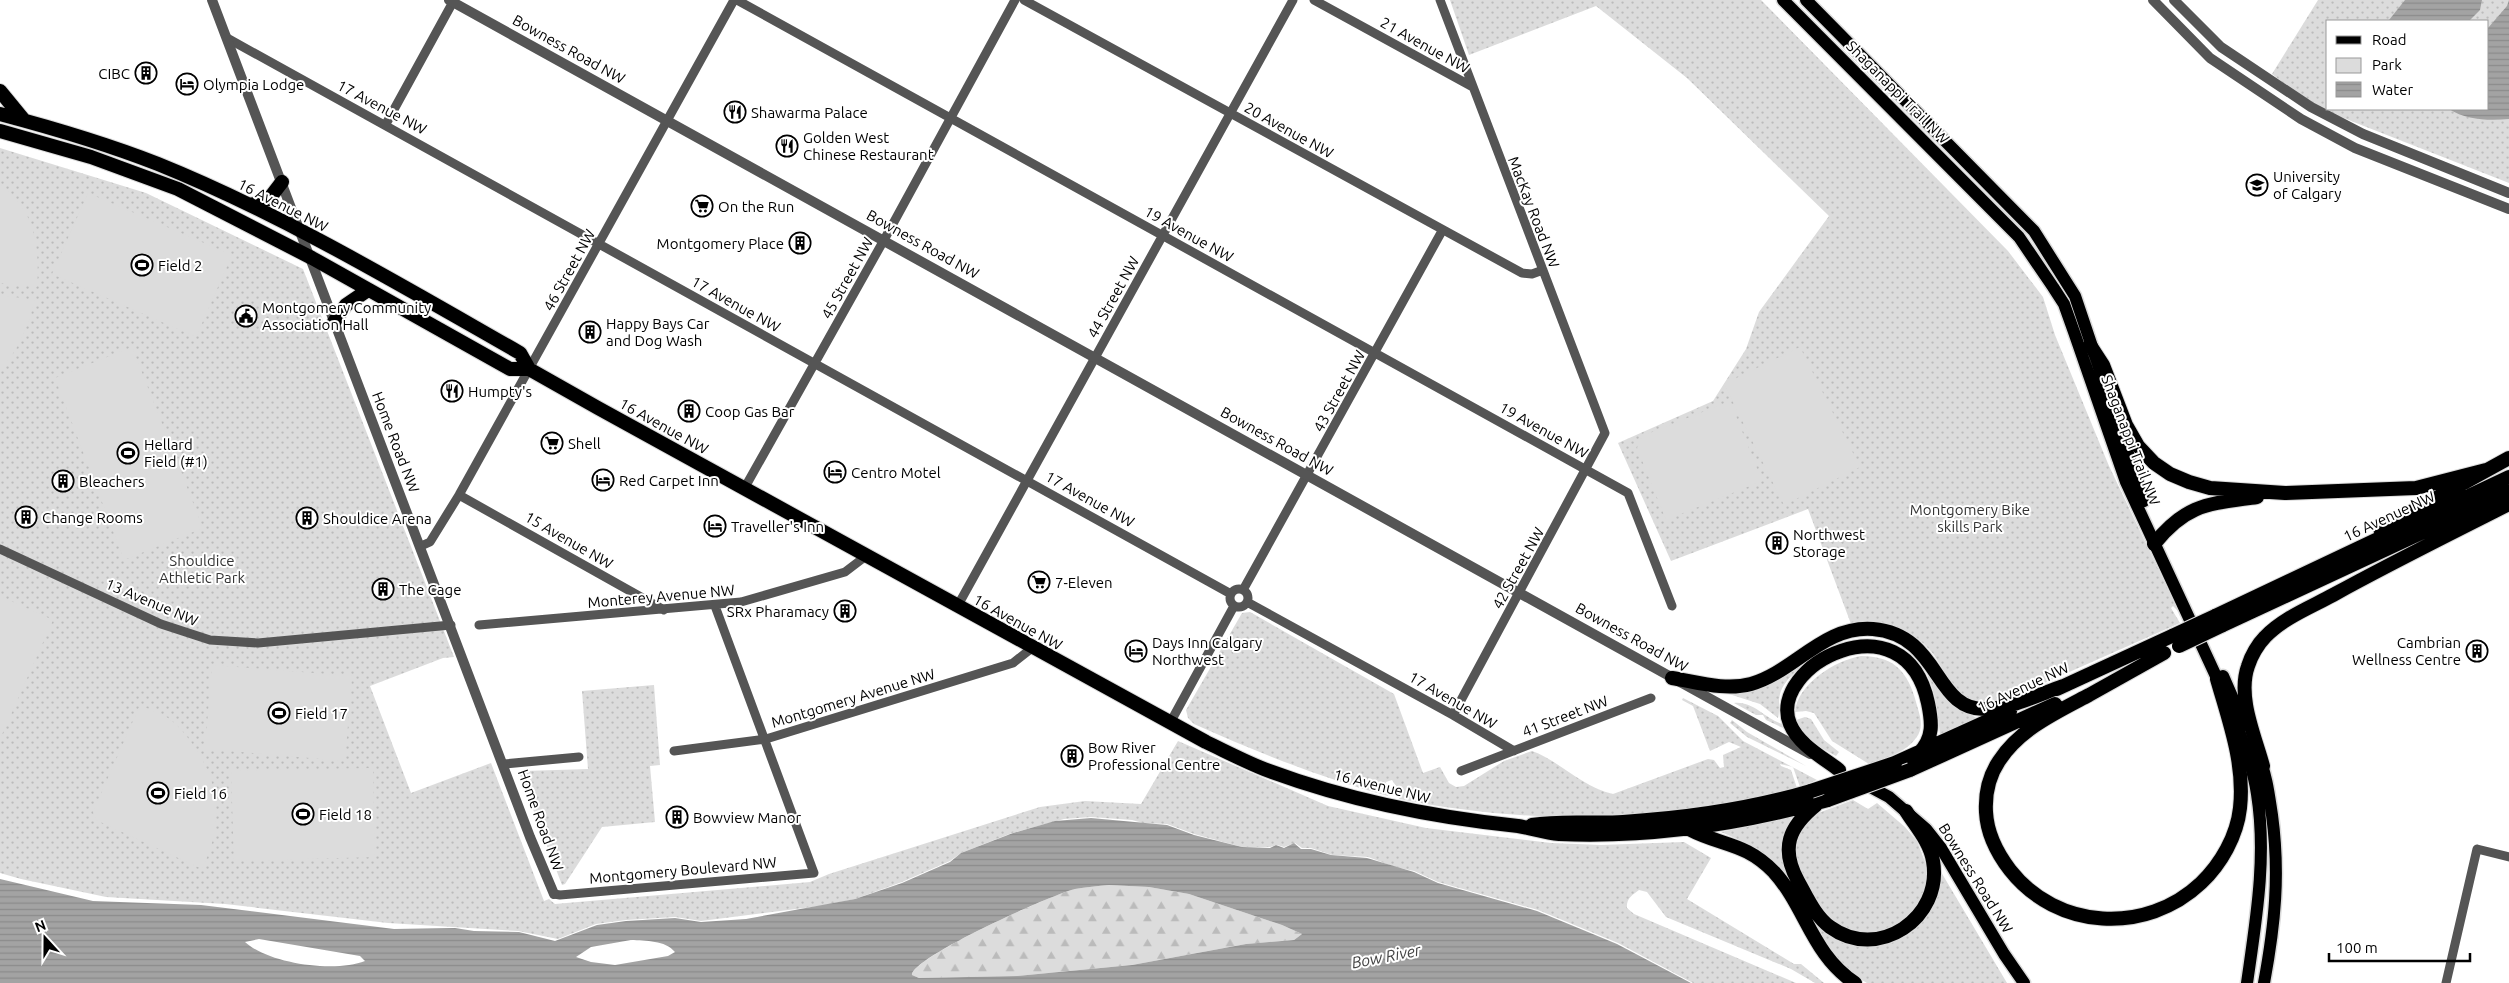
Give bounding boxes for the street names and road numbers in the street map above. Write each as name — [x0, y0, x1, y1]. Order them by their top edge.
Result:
street label: Bowness Road NW — [510, 11, 628, 87]
street label: 21 Avenue NW — [1378, 14, 1472, 76]
street label: Shaganappi Trail NW — [1843, 37, 1953, 147]
street label: 17 Avenue NW — [334, 76, 430, 138]
street label: 20 Avenue NW — [1242, 99, 1336, 161]
street label: MacKay Road NW — [1505, 154, 1563, 270]
street label: 16 Avenue NW — [235, 175, 331, 235]
street label: 19 Avenue NW — [1142, 203, 1236, 265]
street label: Bowness Road NW — [864, 206, 982, 282]
street label: 46 Street NW — [540, 226, 598, 314]
street label: 45 Street NW — [818, 234, 876, 322]
street label: 44 Street NW — [1084, 253, 1142, 341]
street label: 17 Avenue NW — [689, 273, 783, 335]
street label: 43 Street NW — [1310, 347, 1368, 435]
street label: Shaganappi Trail NW — [2098, 372, 2164, 508]
street label: Home Road NW — [369, 389, 423, 495]
street label: 16 Avenue NW — [617, 395, 711, 457]
street label: 19 Avenue NW — [1497, 399, 1591, 461]
street label: Bowness Road NW — [1218, 403, 1336, 479]
street label: 17 Avenue NW — [1043, 468, 1137, 530]
street label: 16 Avenue NW — [2341, 487, 2438, 545]
street label: 15 Avenue NW — [522, 508, 616, 572]
street label: 42 Street NW — [1489, 524, 1547, 612]
street label: 13 Avenue NW — [103, 575, 201, 629]
street label: Monterey Avenue NW — [587, 581, 735, 611]
street label: 16 Avenue NW — [971, 591, 1065, 653]
street label: Bowness Road NW — [1573, 599, 1691, 675]
street label: 16 Avenue NW — [1975, 658, 2072, 716]
street label: Montgomery Avenue NW — [769, 665, 937, 731]
street label: 17 Avenue NW — [1406, 668, 1500, 732]
street label: 41 Street NW — [1520, 692, 1610, 740]
street label: 16 Avenue NW — [1332, 766, 1432, 806]
street label: Home Road NW — [515, 767, 567, 873]
street label: Bowness Road NW — [1935, 820, 2017, 936]
street label: Montgomery Boulevard NW — [589, 853, 778, 887]

